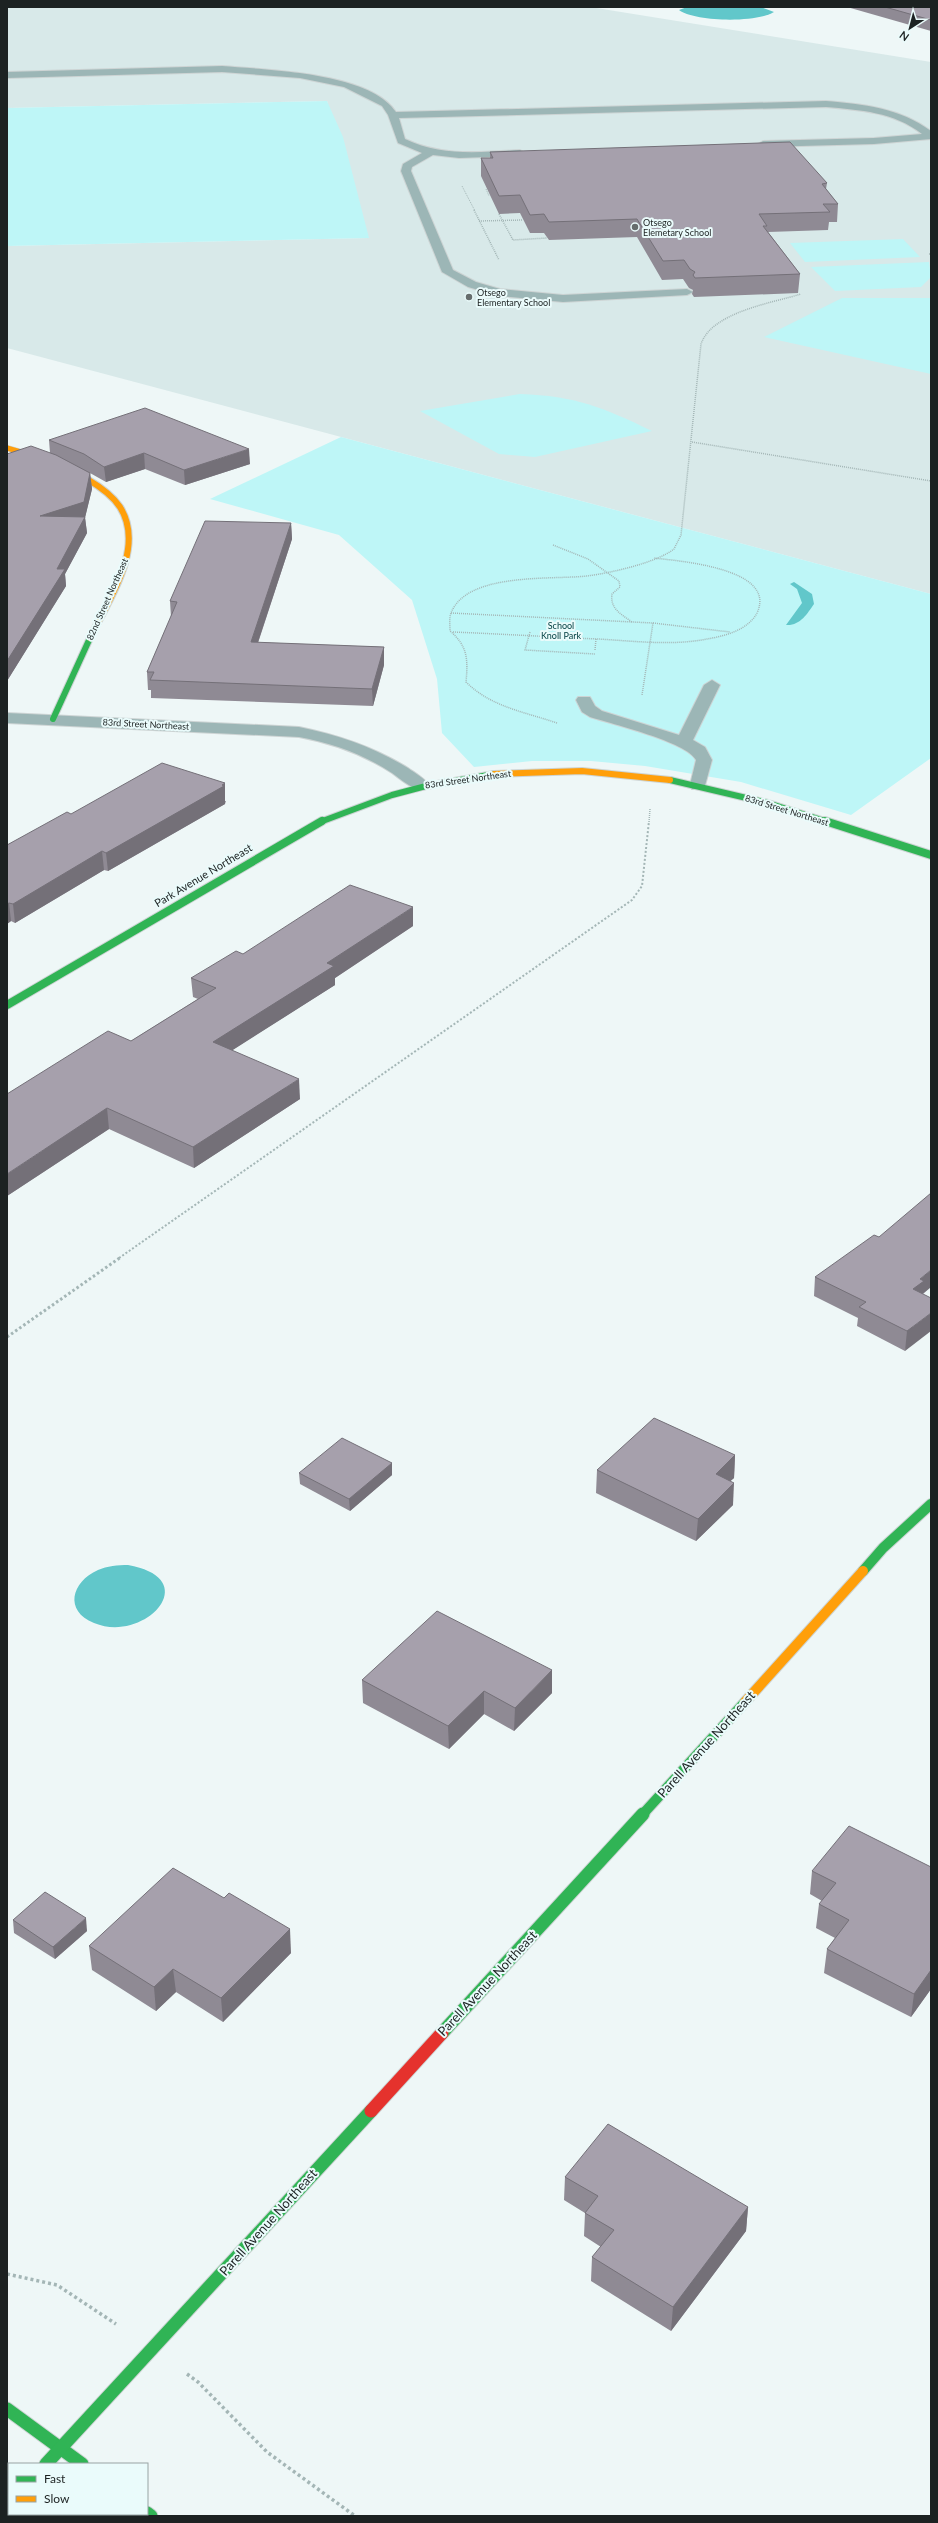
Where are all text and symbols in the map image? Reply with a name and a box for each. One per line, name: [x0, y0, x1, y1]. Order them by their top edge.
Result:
north arrow: [890, 8, 930, 48]
text: N: [897, 29, 911, 44]
place label: Otsego Elemetary School: [643, 217, 711, 238]
marker: Otsego Elemetary School: [630, 222, 640, 232]
place label: Otsego Elementary School: [477, 287, 550, 308]
marker: Otsego Elementary School: [464, 292, 474, 302]
street label: 82nd Street Northeast: [84, 556, 130, 642]
park label: School Knoll Park: [541, 620, 582, 641]
street label: 83rd Street Northeast: [102, 716, 190, 732]
street label: 83rd Street Northeast: [424, 767, 512, 790]
street label: 83rd Street Northeast: [744, 792, 831, 828]
street label: Park Avenue Northeast: [152, 841, 254, 909]
street label: Parell Avenue Northeast: [654, 1687, 758, 1801]
street label: Parell Avenue Northeast: [434, 1927, 540, 2039]
street label: Parell Avenue Northeast: [216, 2165, 320, 2279]
legend: [8, 2463, 148, 2515]
text: Fast: [44, 2471, 66, 2486]
text: Slow: [44, 2491, 70, 2506]

